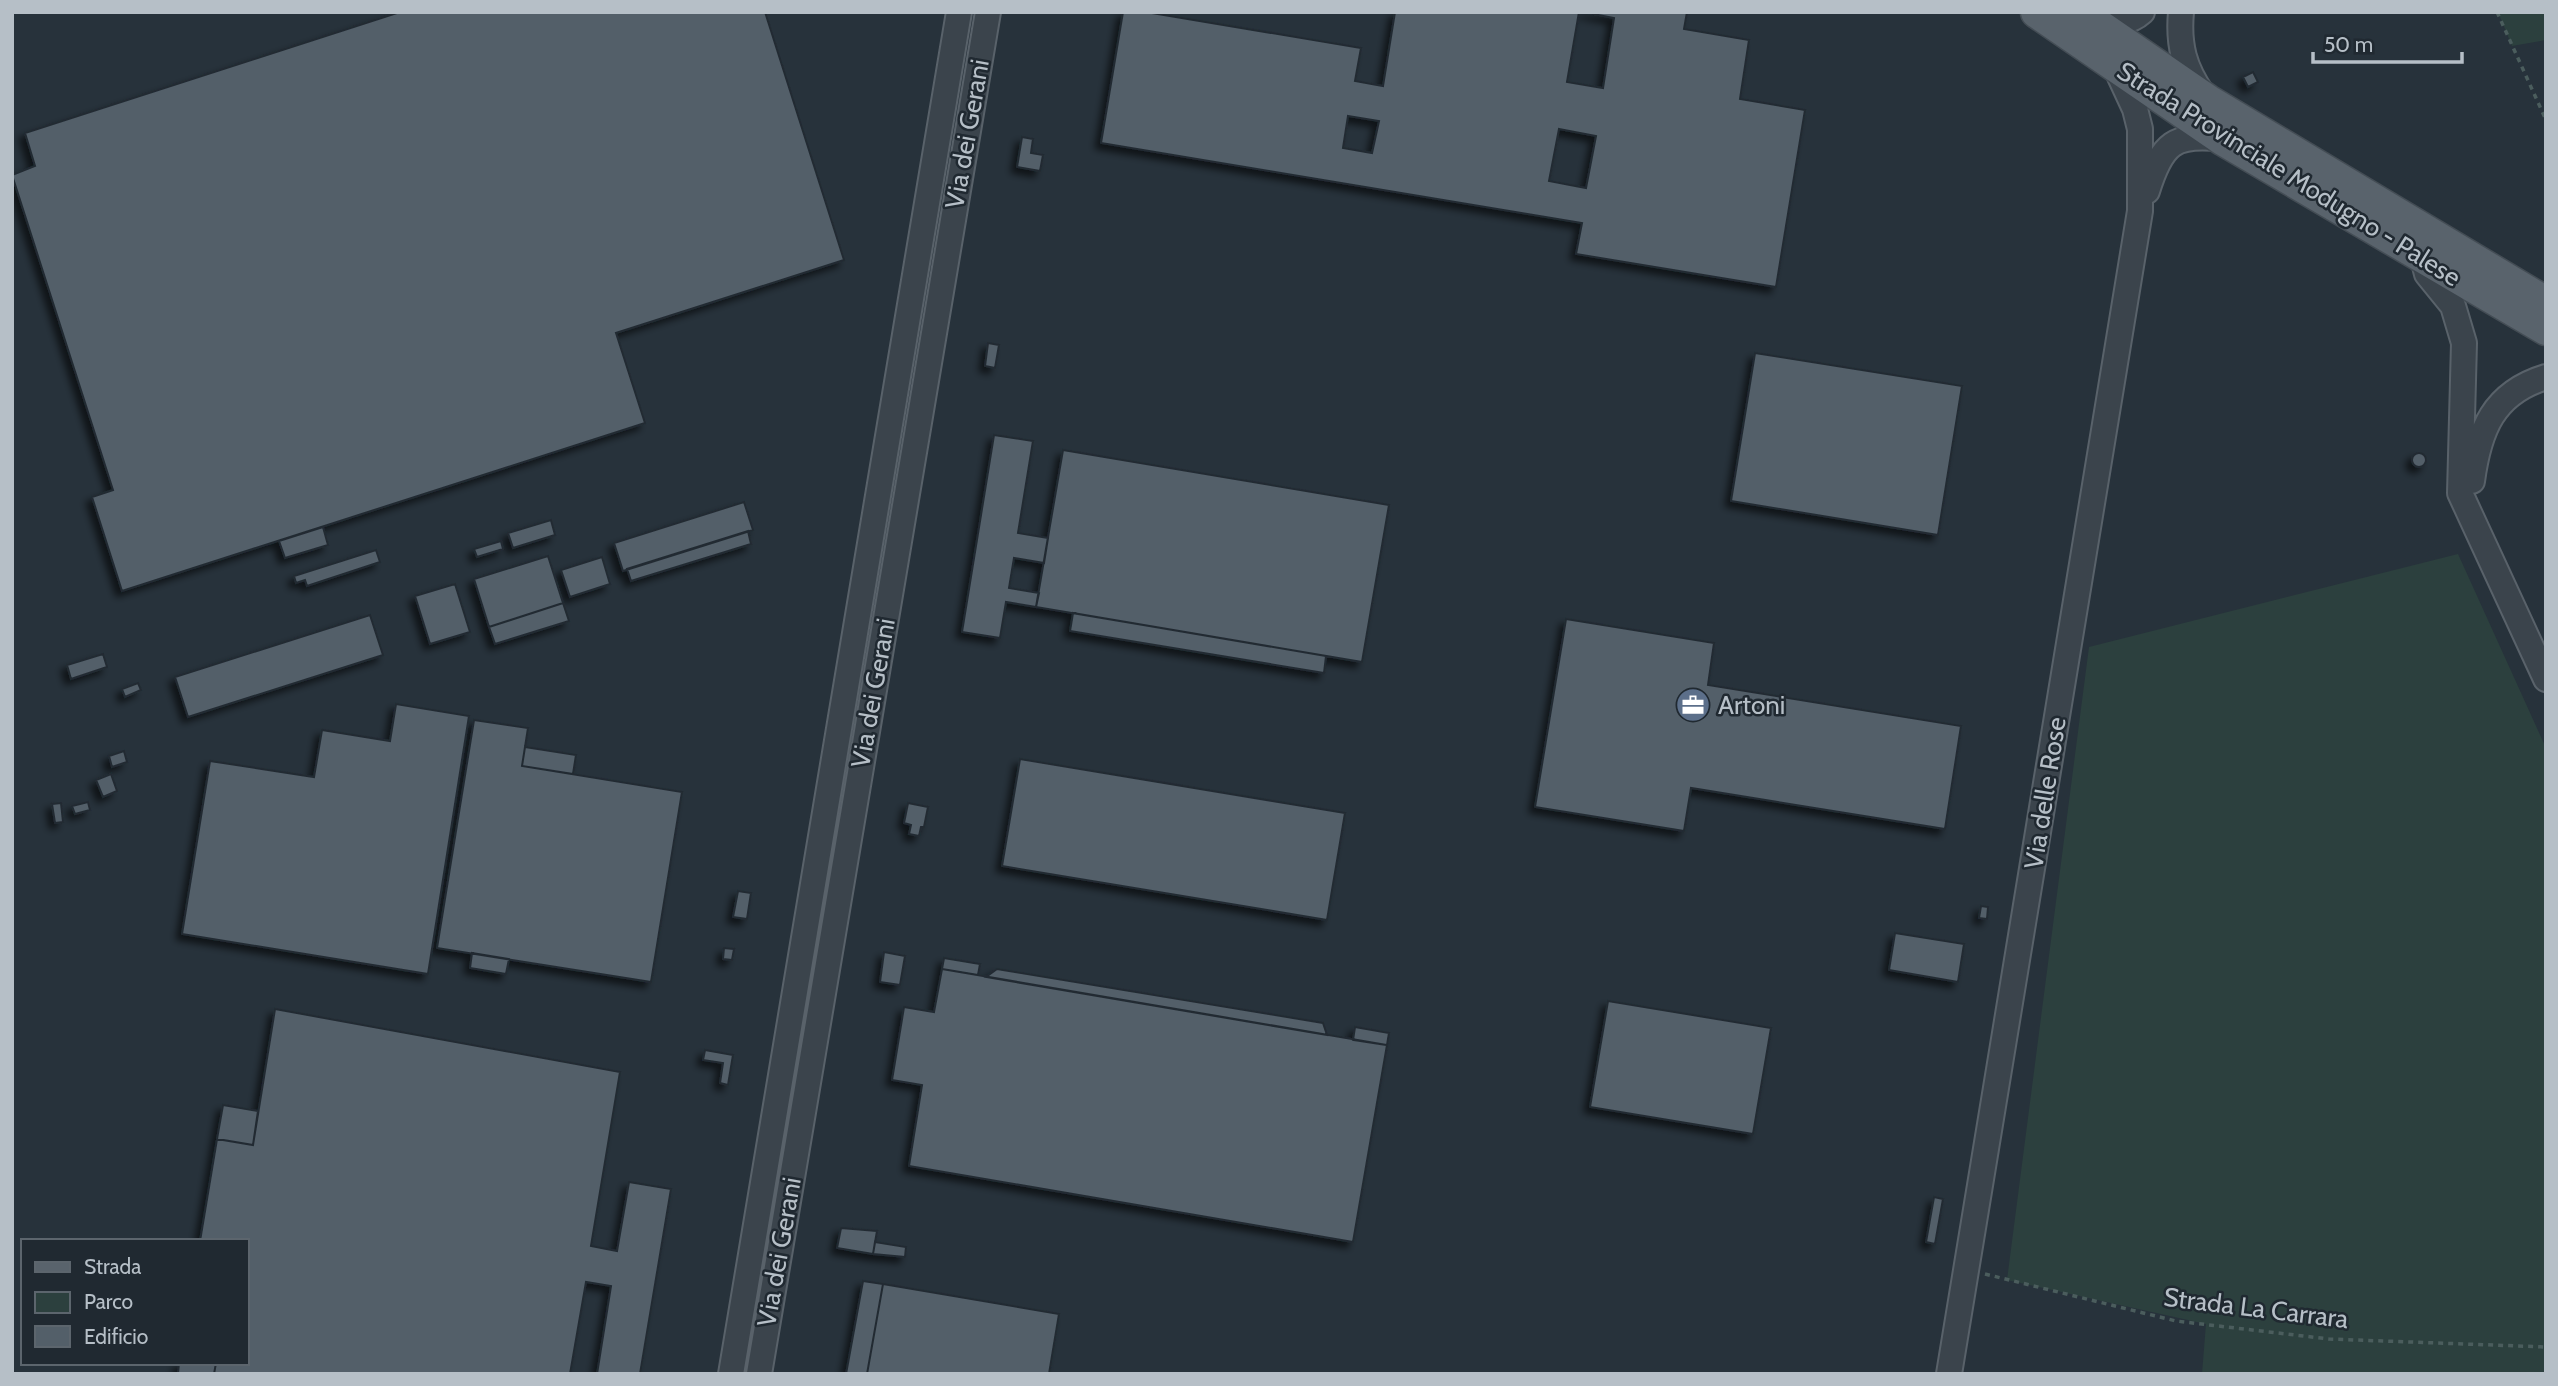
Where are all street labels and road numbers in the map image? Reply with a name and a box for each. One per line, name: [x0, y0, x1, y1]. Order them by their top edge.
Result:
street label: Strada Provinciale Modugno - Palese: [2111, 55, 2467, 293]
street label: Via dei Gerani: [938, 57, 996, 211]
street label: Via dei Gerani: [844, 616, 902, 770]
street label: Via delle Rose: [2017, 715, 2073, 871]
street label: Via dei Gerani: [750, 1175, 808, 1329]
street label: Strada La Carrara: [2162, 1281, 2351, 1335]

